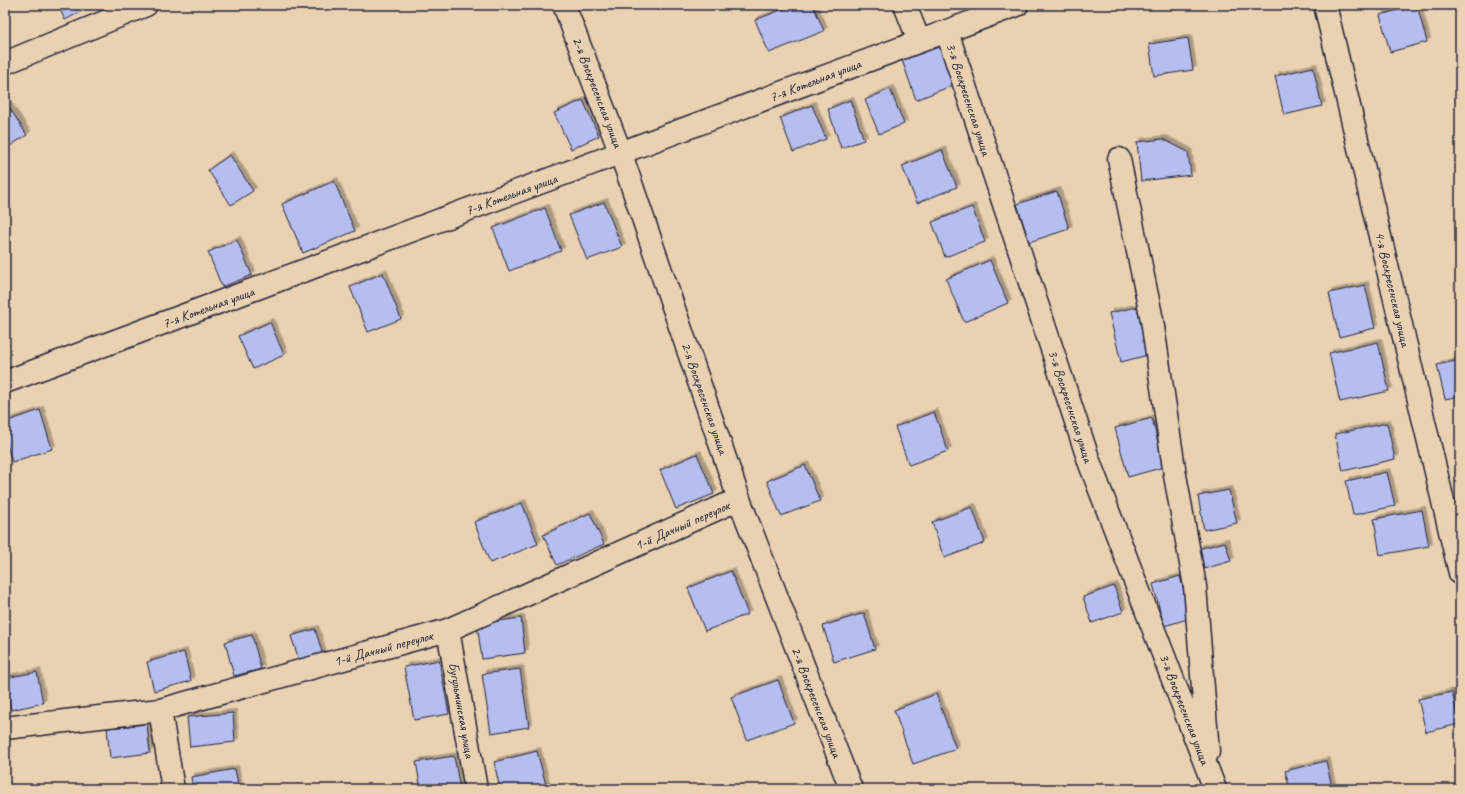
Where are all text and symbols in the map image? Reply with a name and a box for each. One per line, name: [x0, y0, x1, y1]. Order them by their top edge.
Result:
street label: 2-я Воскресенская улица: [569, 34, 627, 151]
street label: 3-я Воскресенская улица: [942, 41, 995, 159]
street label: 7-я Котельная улица: [767, 55, 864, 106]
street label: 7-я Котельная улица: [463, 170, 561, 219]
street label: 4-я Воскресенская улица: [1371, 230, 1414, 349]
street label: 7-я Котельная улица: [160, 283, 258, 332]
street label: 2-я Воскресенская улица: [677, 340, 732, 458]
street label: 3-я Воскресенская улица: [1044, 348, 1097, 466]
street label: 1-й Дачный переулок: [632, 496, 734, 554]
street label: 1-й Дачный переулок: [332, 627, 436, 670]
street label: 2-я Воскресенская улица: [788, 644, 846, 761]
street label: 3-я Воскресенская улица: [1156, 651, 1214, 768]
street label: Бугульминская улица: [445, 661, 479, 760]

